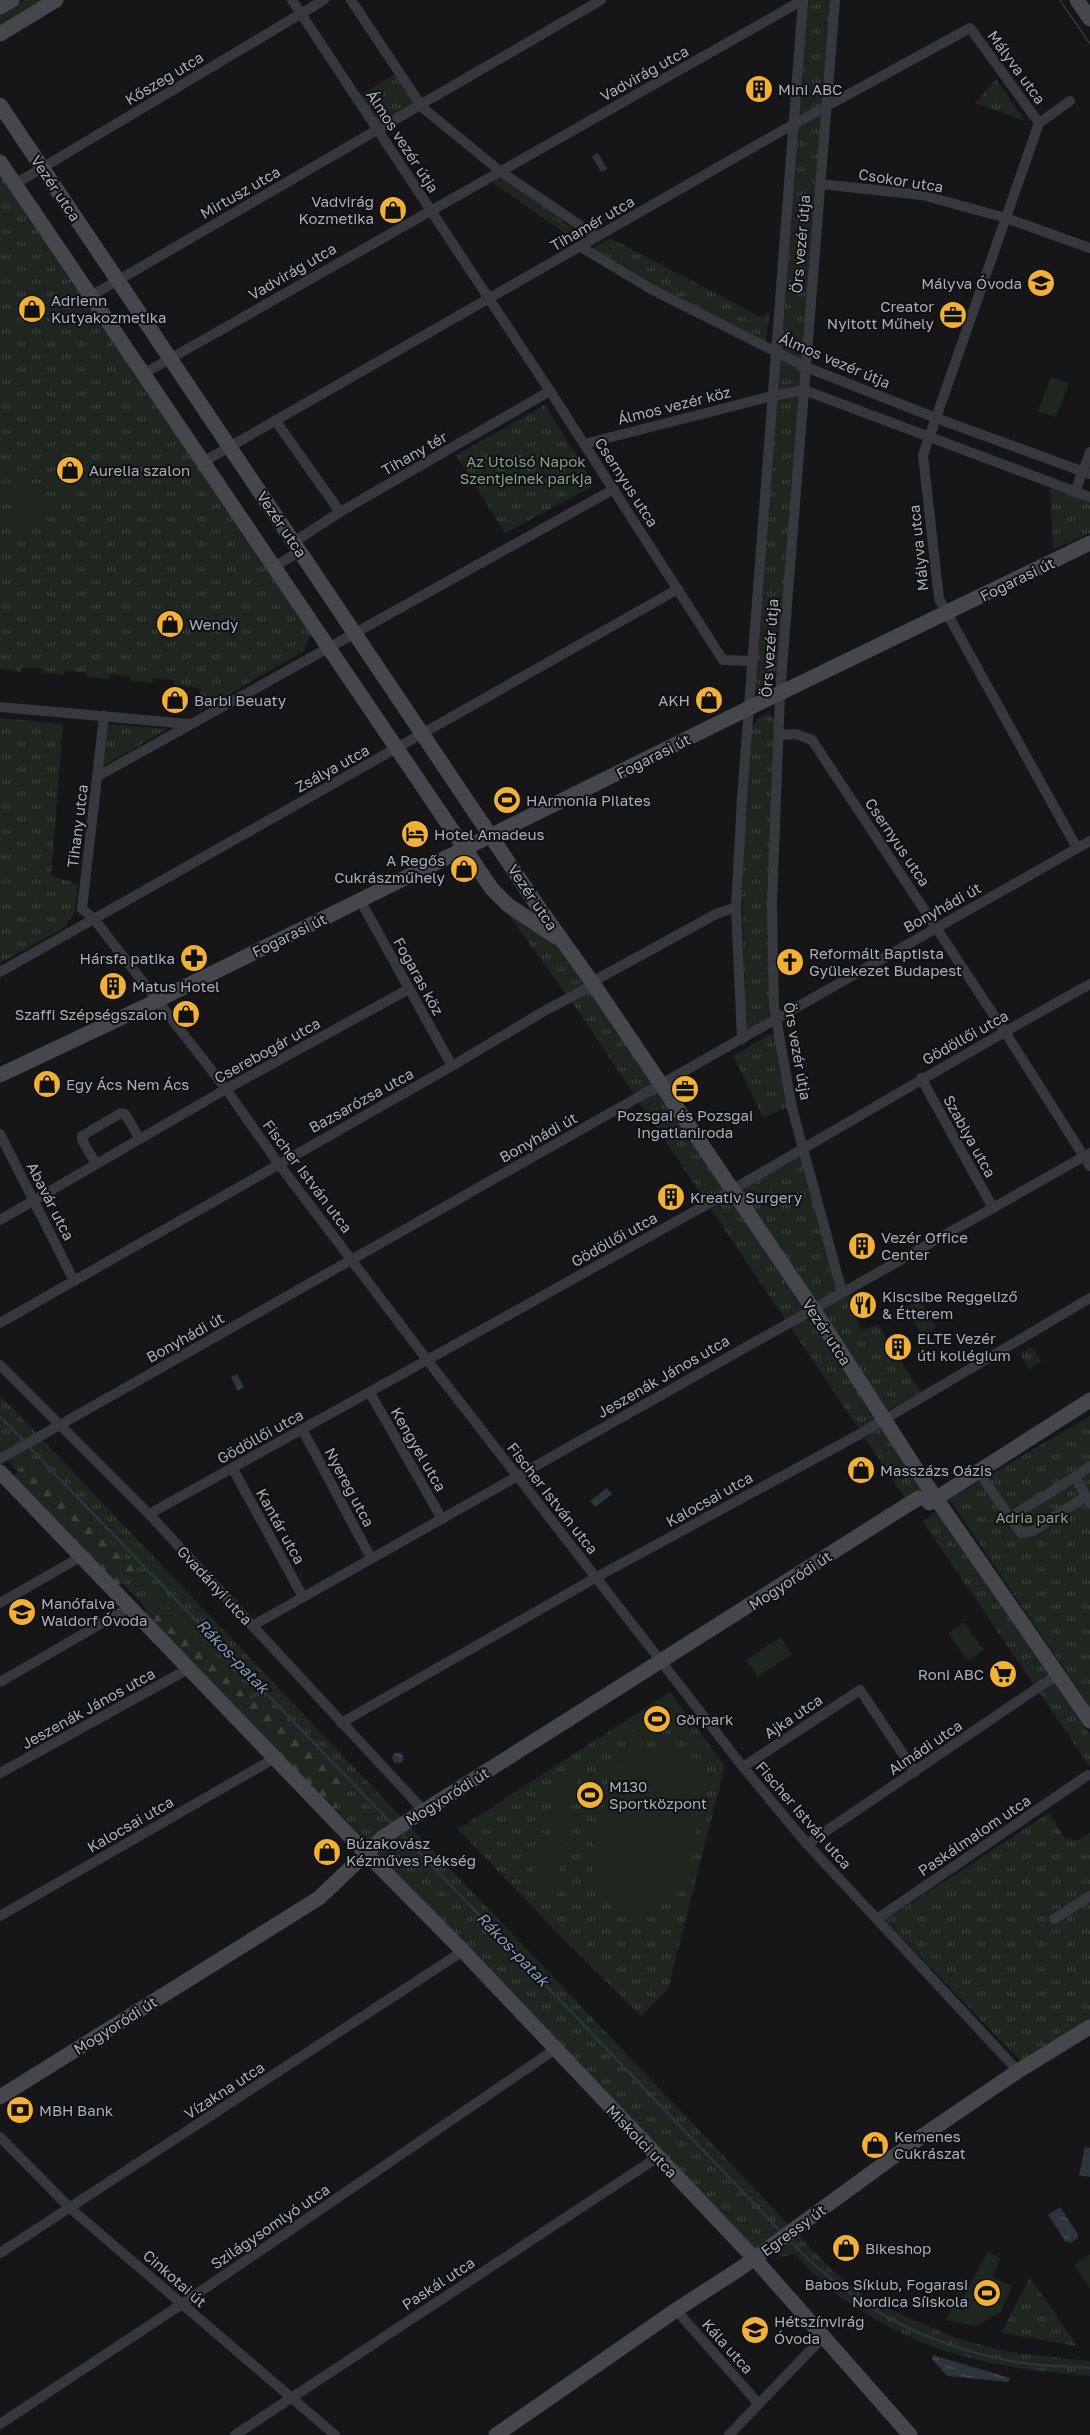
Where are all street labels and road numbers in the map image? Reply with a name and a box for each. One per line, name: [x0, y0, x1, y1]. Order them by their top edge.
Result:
street label: Mályva utca: [984, 27, 1050, 107]
street label: Vadvirág utca: [597, 41, 691, 105]
street label: Kőszeg utca: [122, 48, 206, 108]
street label: Álmos vezér útja: [363, 86, 443, 196]
street label: Vezér utca: [27, 152, 85, 224]
street label: Mirtusz utca: [197, 162, 283, 222]
street label: Csokor utca: [857, 164, 945, 196]
street label: Tihamér utca: [547, 192, 637, 254]
street label: Örs vezér útja: [787, 194, 813, 294]
street label: Vadvirág utca: [245, 239, 339, 303]
street label: Álmos vezér útja: [777, 328, 893, 392]
street label: Álmos vezér köz: [615, 382, 733, 428]
street label: Tihany tér: [378, 427, 450, 479]
street label: Csernyus utca: [592, 434, 662, 530]
street label: Vezér utca: [253, 488, 311, 560]
street label: Mályva utca: [905, 504, 931, 592]
street label: Fogarasi út: [977, 553, 1057, 605]
street label: Örs vezér útja: [757, 598, 781, 698]
street label: Fogarasi út: [613, 730, 693, 782]
street label: Zsálya utca: [292, 740, 372, 796]
street label: Tihany utca: [63, 783, 91, 869]
street label: Csernyus utca: [862, 794, 934, 890]
street label: Vezér utca: [504, 861, 562, 933]
street label: Bonyhádi út: [900, 878, 984, 936]
street label: Fogarasi út: [249, 909, 329, 961]
street label: Fogaras köz: [390, 934, 448, 1018]
street label: Örs vezér útja: [781, 1001, 815, 1101]
street label: Gödöllői utca: [919, 1006, 1011, 1068]
street label: Cserebogár utca: [211, 1013, 323, 1087]
street label: Bazsarózsa utca: [306, 1064, 416, 1136]
street label: Szablya utca: [940, 1092, 1000, 1180]
street label: Bonyhádi út: [496, 1108, 580, 1166]
street label: Fischer István utca: [260, 1116, 356, 1236]
street label: Abavár utca: [24, 1159, 78, 1243]
street label: Gödöllői utca: [568, 1208, 660, 1270]
street label: Vezér utca: [799, 1295, 855, 1369]
street label: Bonyhádi út: [143, 1308, 227, 1366]
street label: Jeszenák János utca: [594, 1331, 732, 1421]
street label: Kengyel utca: [388, 1404, 450, 1494]
street label: Gödöllői utca: [214, 1405, 306, 1467]
street label: Fischer István utca: [504, 1439, 602, 1557]
street label: Nyereg utca: [322, 1444, 378, 1530]
street label: Kalocsai utca: [662, 1468, 756, 1530]
street label: Kantár utca: [253, 1485, 309, 1567]
street label: Gvadányi utca: [174, 1542, 256, 1628]
street label: Mogyoródi út: [745, 1547, 835, 1613]
street label: Jeszenák János utca: [18, 1664, 158, 1752]
street label: Ajka utca: [760, 1690, 826, 1742]
street label: Almádi utca: [885, 1716, 965, 1778]
street label: Fischer István utca: [752, 1758, 856, 1872]
street label: Mogyoródi út: [402, 1763, 492, 1829]
street label: Paskálmalom utca: [914, 1791, 1034, 1879]
street label: Kalocsai utca: [84, 1792, 176, 1856]
street label: Mogyoródi út: [70, 1992, 160, 2058]
street label: Vízakna utca: [181, 2057, 267, 2123]
street label: Miskolci utca: [603, 2101, 681, 2181]
street label: Szilágysomlyó utca: [207, 2180, 333, 2272]
street label: Egressy út: [757, 2200, 829, 2260]
street label: Cinkotai út: [140, 2246, 210, 2310]
street label: Paskál utca: [398, 2253, 478, 2313]
street label: Kála utca: [699, 2315, 757, 2377]

